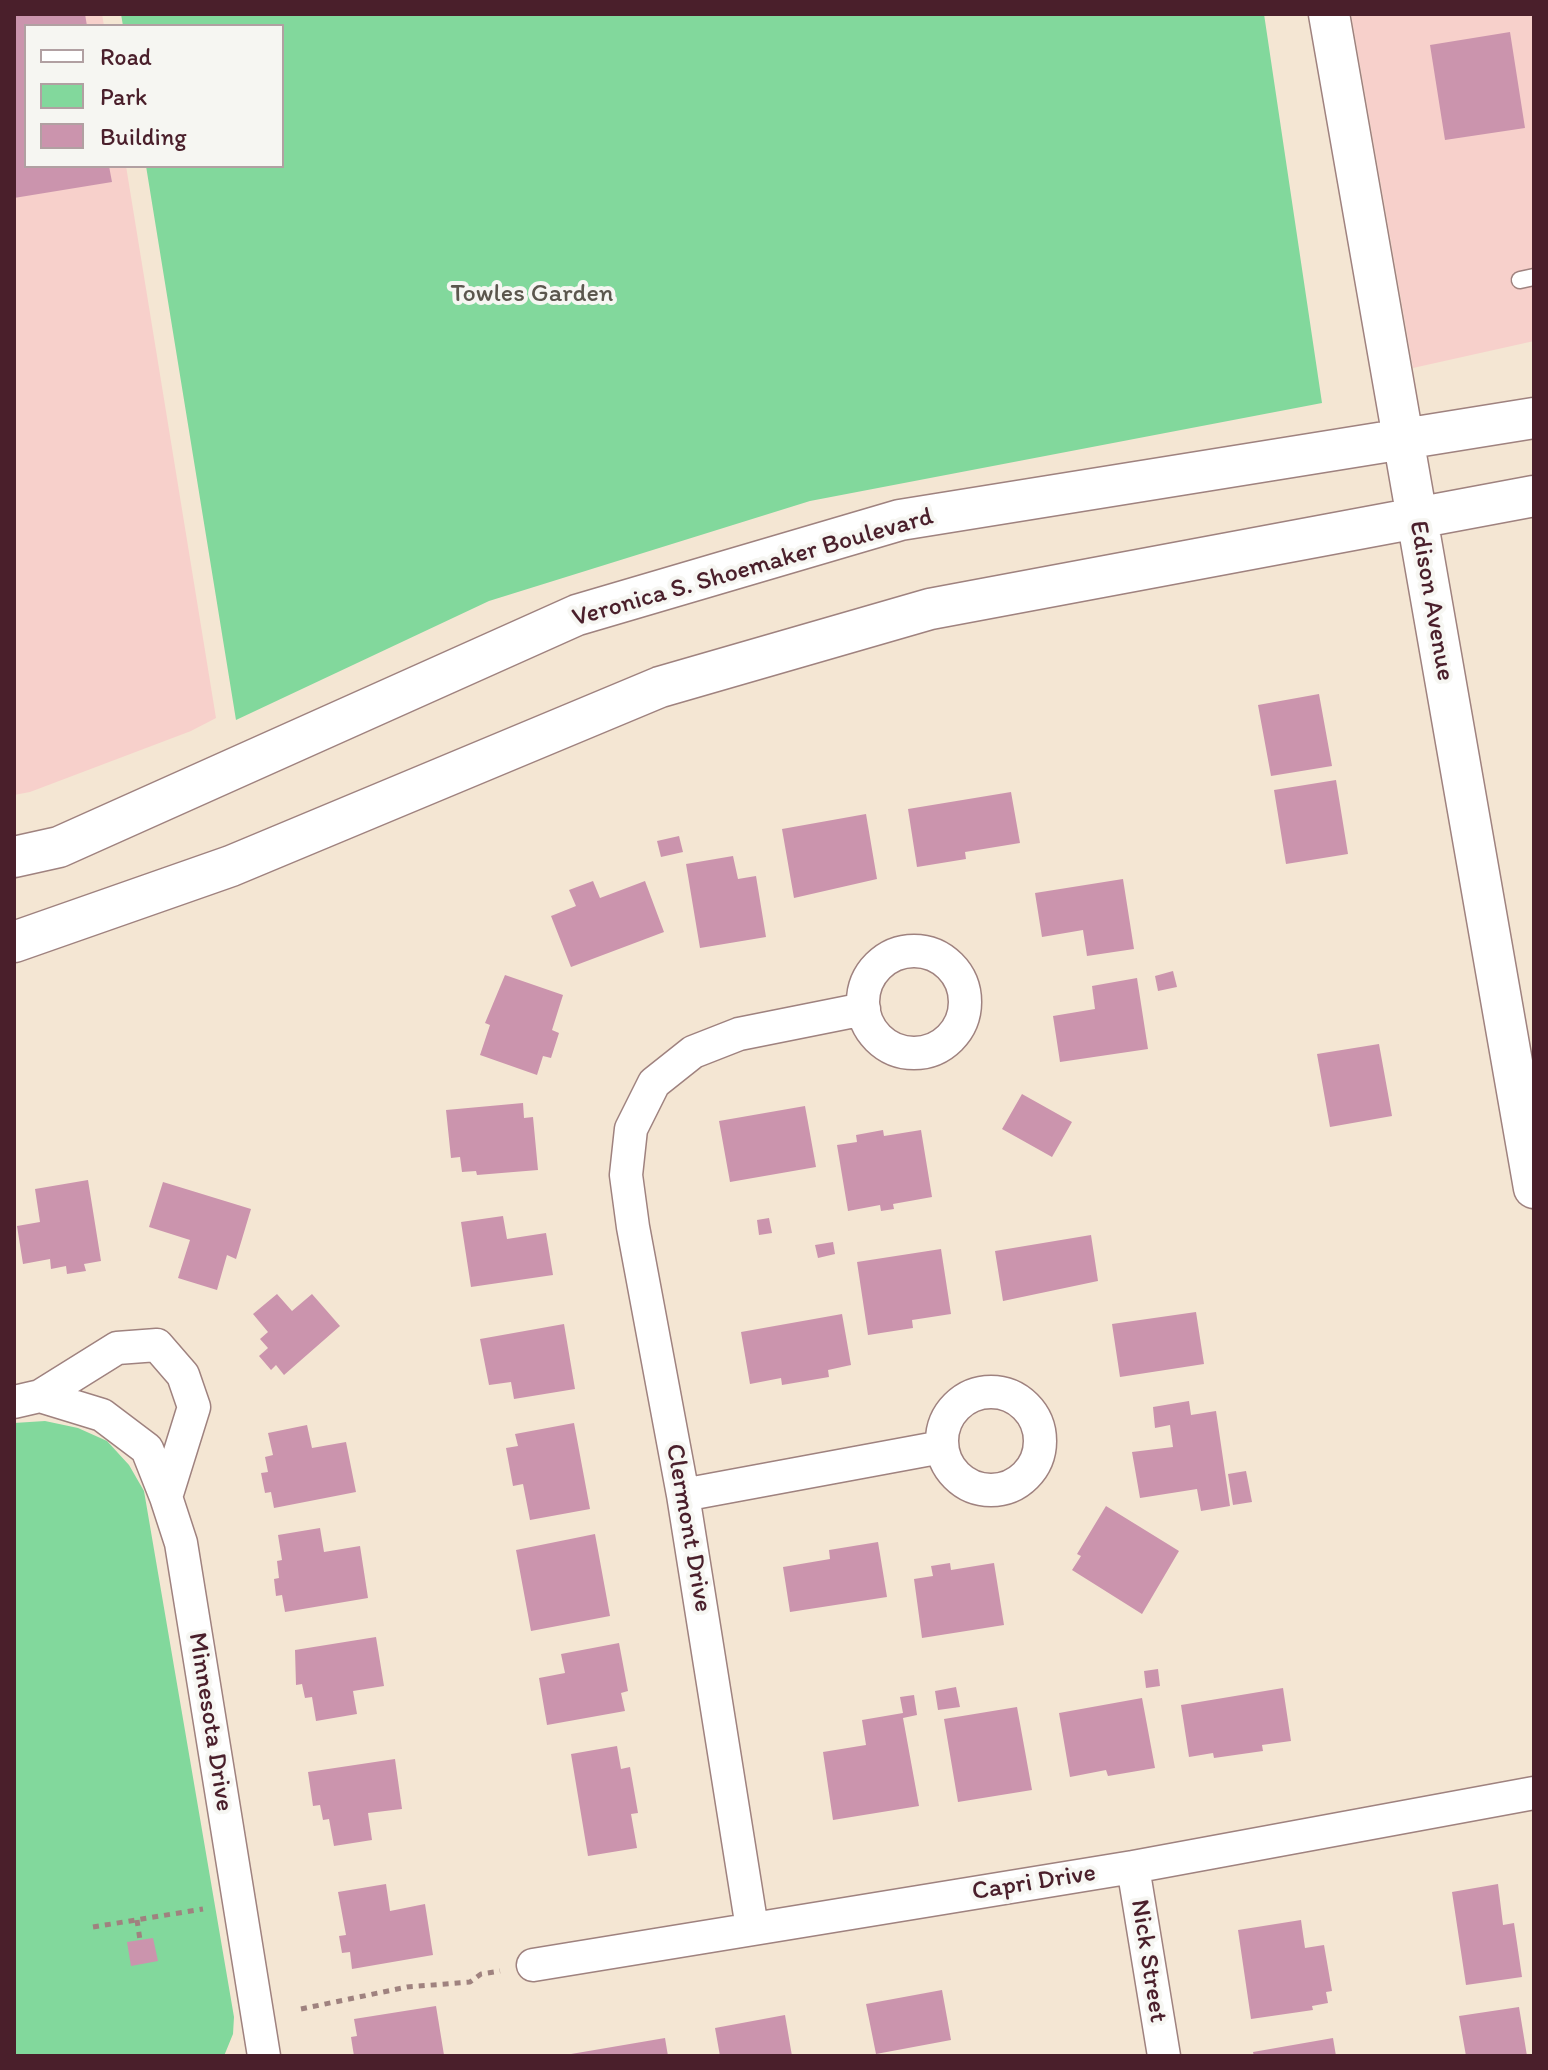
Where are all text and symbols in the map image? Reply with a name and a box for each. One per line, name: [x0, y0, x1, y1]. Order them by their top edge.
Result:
legend: [24, 24, 284, 168]
text: Road: [100, 42, 152, 71]
text: Park: [100, 82, 147, 111]
text: Building: [100, 122, 187, 151]
park label: Towles Garden: [450, 278, 614, 310]
street label: Veronica S. Shoemaker Boulevard: [569, 501, 937, 635]
street label: Edison Avenue: [1402, 519, 1460, 683]
street label: Clermont Drive: [658, 1441, 718, 1615]
street label: Minnesota Drive: [180, 1630, 240, 1814]
street label: Capri Drive: [970, 1858, 1098, 1908]
street label: Nick Street: [1123, 1897, 1173, 2025]

